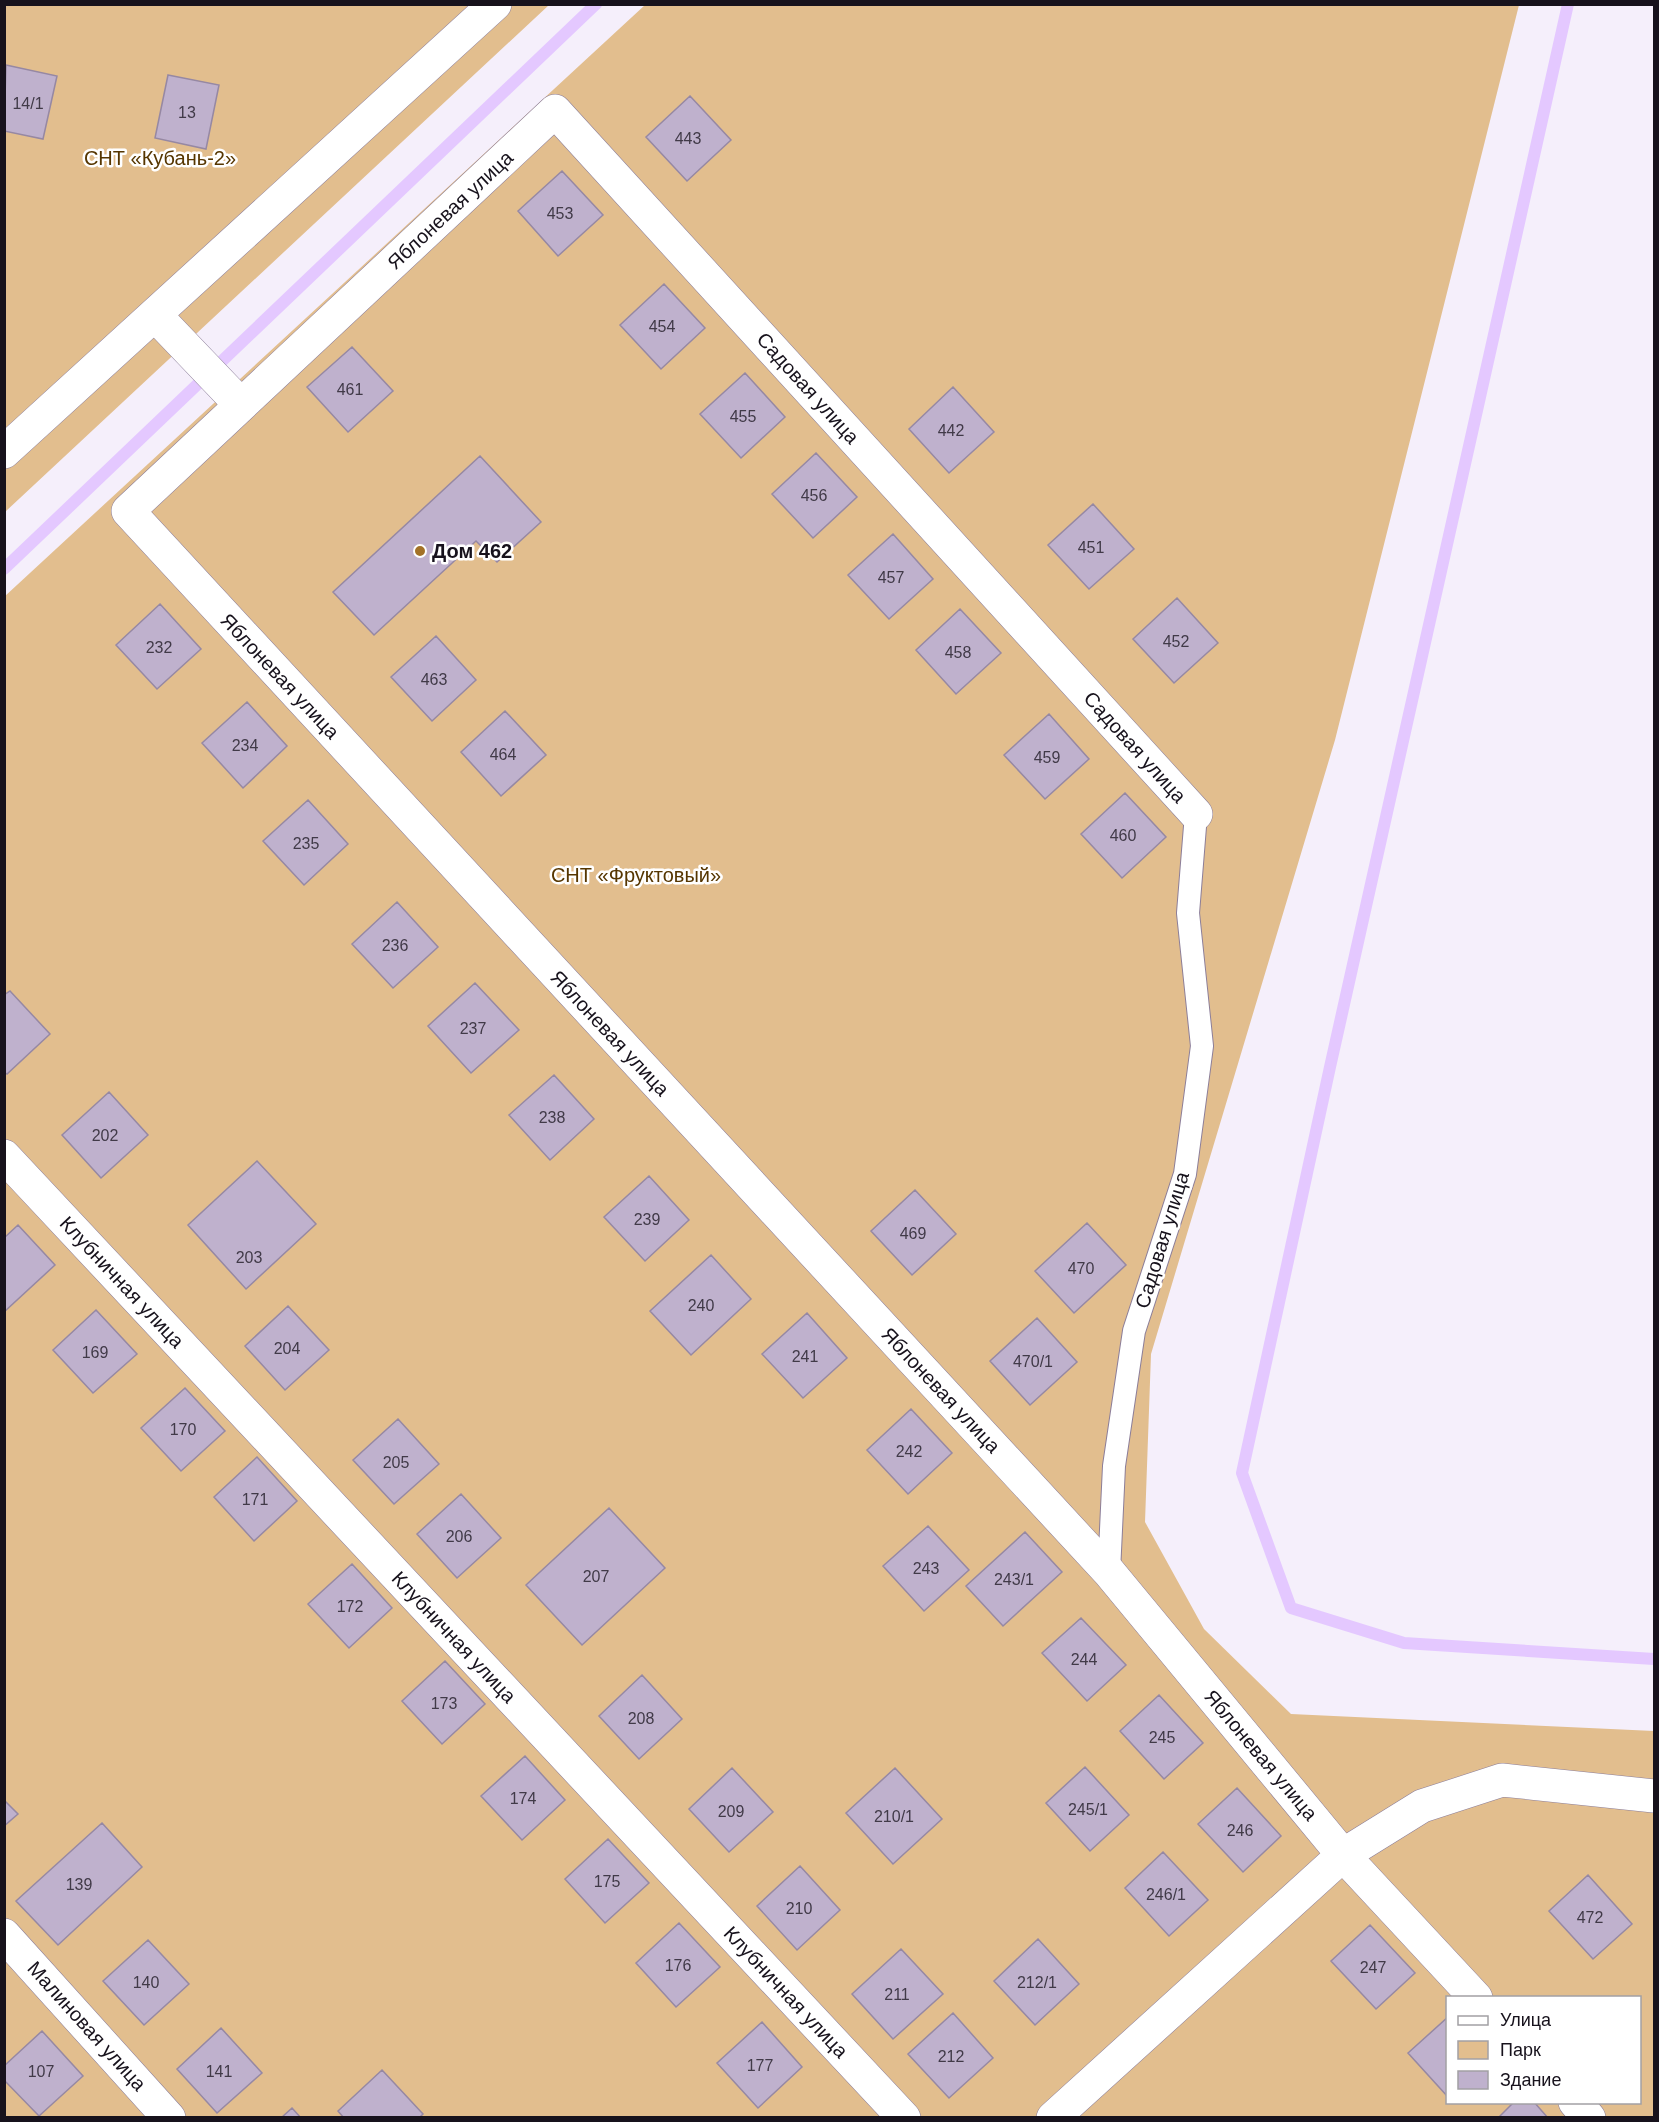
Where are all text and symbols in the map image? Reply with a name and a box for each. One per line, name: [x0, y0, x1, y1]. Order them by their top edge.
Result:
house number: 14/1: [12, 95, 44, 112]
house number: 13: [178, 104, 196, 121]
house number: 443: [675, 130, 701, 147]
street label: Яблоневая улица: [383, 146, 518, 274]
park label: СНТ «Кубань-2»: [84, 147, 236, 169]
house number: 453: [547, 205, 573, 222]
house number: 454: [649, 318, 675, 335]
street label: Садовая улица: [752, 328, 864, 449]
house number: 461: [337, 381, 363, 398]
house number: 455: [730, 408, 756, 425]
house number: 442: [938, 422, 964, 439]
house number: 456: [801, 487, 827, 504]
house number: 451: [1078, 539, 1104, 556]
place label: Дом 462: [432, 540, 512, 562]
marker: Дом 462: [413, 544, 427, 558]
house number: 457: [878, 569, 904, 586]
street label: Яблоневая улица: [216, 609, 344, 744]
house number: 452: [1163, 633, 1189, 650]
house number: 232: [146, 639, 172, 656]
house number: 458: [945, 644, 971, 661]
house number: 463: [421, 671, 447, 688]
street label: Садовая улица: [1079, 687, 1191, 808]
house number: 234: [232, 737, 258, 754]
house number: 464: [490, 746, 516, 763]
house number: 459: [1034, 749, 1060, 766]
house number: 460: [1110, 827, 1136, 844]
house number: 235: [293, 835, 319, 852]
park label: СНТ «Фруктовый»: [551, 864, 721, 886]
house number: 236: [382, 937, 408, 954]
street label: Яблоневая улица: [546, 966, 674, 1101]
house number: 237: [460, 1020, 486, 1037]
house number: 238: [539, 1109, 565, 1126]
house number: 202: [92, 1127, 118, 1144]
street label: Садовая улица: [1131, 1168, 1193, 1311]
house number: 239: [634, 1211, 660, 1228]
street label: Клубничная улица: [56, 1212, 189, 1353]
house number: 469: [900, 1225, 926, 1242]
house number: 203: [236, 1249, 262, 1266]
house number: 470: [1068, 1260, 1094, 1277]
house number: 240: [688, 1297, 714, 1314]
street label: Яблоневая улица: [877, 1323, 1005, 1458]
house number: 204: [274, 1340, 300, 1357]
house number: 169: [82, 1344, 108, 1361]
house number: 241: [792, 1348, 818, 1365]
house number: 470/1: [1013, 1353, 1053, 1370]
house number: 170: [170, 1421, 196, 1438]
house number: 242: [896, 1443, 922, 1460]
house number: 205: [383, 1454, 409, 1471]
house number: 171: [242, 1491, 268, 1508]
house number: 206: [446, 1528, 472, 1545]
house number: 243: [913, 1560, 939, 1577]
street label: Клубничная улица: [388, 1567, 521, 1708]
house number: 207: [583, 1568, 609, 1585]
house number: 243/1: [994, 1571, 1034, 1588]
house number: 172: [337, 1598, 363, 1615]
house number: 244: [1071, 1651, 1097, 1668]
street label: Яблоневая улица: [1200, 1685, 1322, 1825]
house number: 173: [431, 1695, 457, 1712]
house number: 208: [628, 1710, 654, 1727]
house number: 245: [1149, 1729, 1175, 1746]
house number: 174: [510, 1790, 536, 1807]
house number: 245/1: [1068, 1801, 1108, 1818]
house number: 209: [718, 1803, 744, 1820]
house number: 210/1: [874, 1808, 914, 1825]
house number: 246: [1227, 1822, 1253, 1839]
house number: 175: [594, 1873, 620, 1890]
house number: 139: [66, 1876, 92, 1893]
house number: 246/1: [1146, 1886, 1186, 1903]
house number: 210: [786, 1900, 812, 1917]
house number: 472: [1577, 1909, 1603, 1926]
street label: Клубничная улица: [720, 1922, 853, 2063]
street label: Малиновая улица: [23, 1957, 151, 2096]
house number: 176: [665, 1957, 691, 1974]
house number: 247: [1360, 1959, 1386, 1976]
house number: 140: [133, 1974, 159, 1991]
house number: 212/1: [1017, 1974, 1057, 1991]
house number: 211: [884, 1986, 910, 2003]
legend: [1446, 1996, 1641, 2104]
text: Улица: [1500, 2010, 1552, 2030]
text: Парк: [1500, 2040, 1541, 2060]
house number: 212: [938, 2048, 964, 2065]
house number: 177: [747, 2057, 773, 2074]
house number: 107: [28, 2063, 54, 2080]
house number: 141: [206, 2063, 232, 2080]
text: Здание: [1500, 2070, 1561, 2090]

